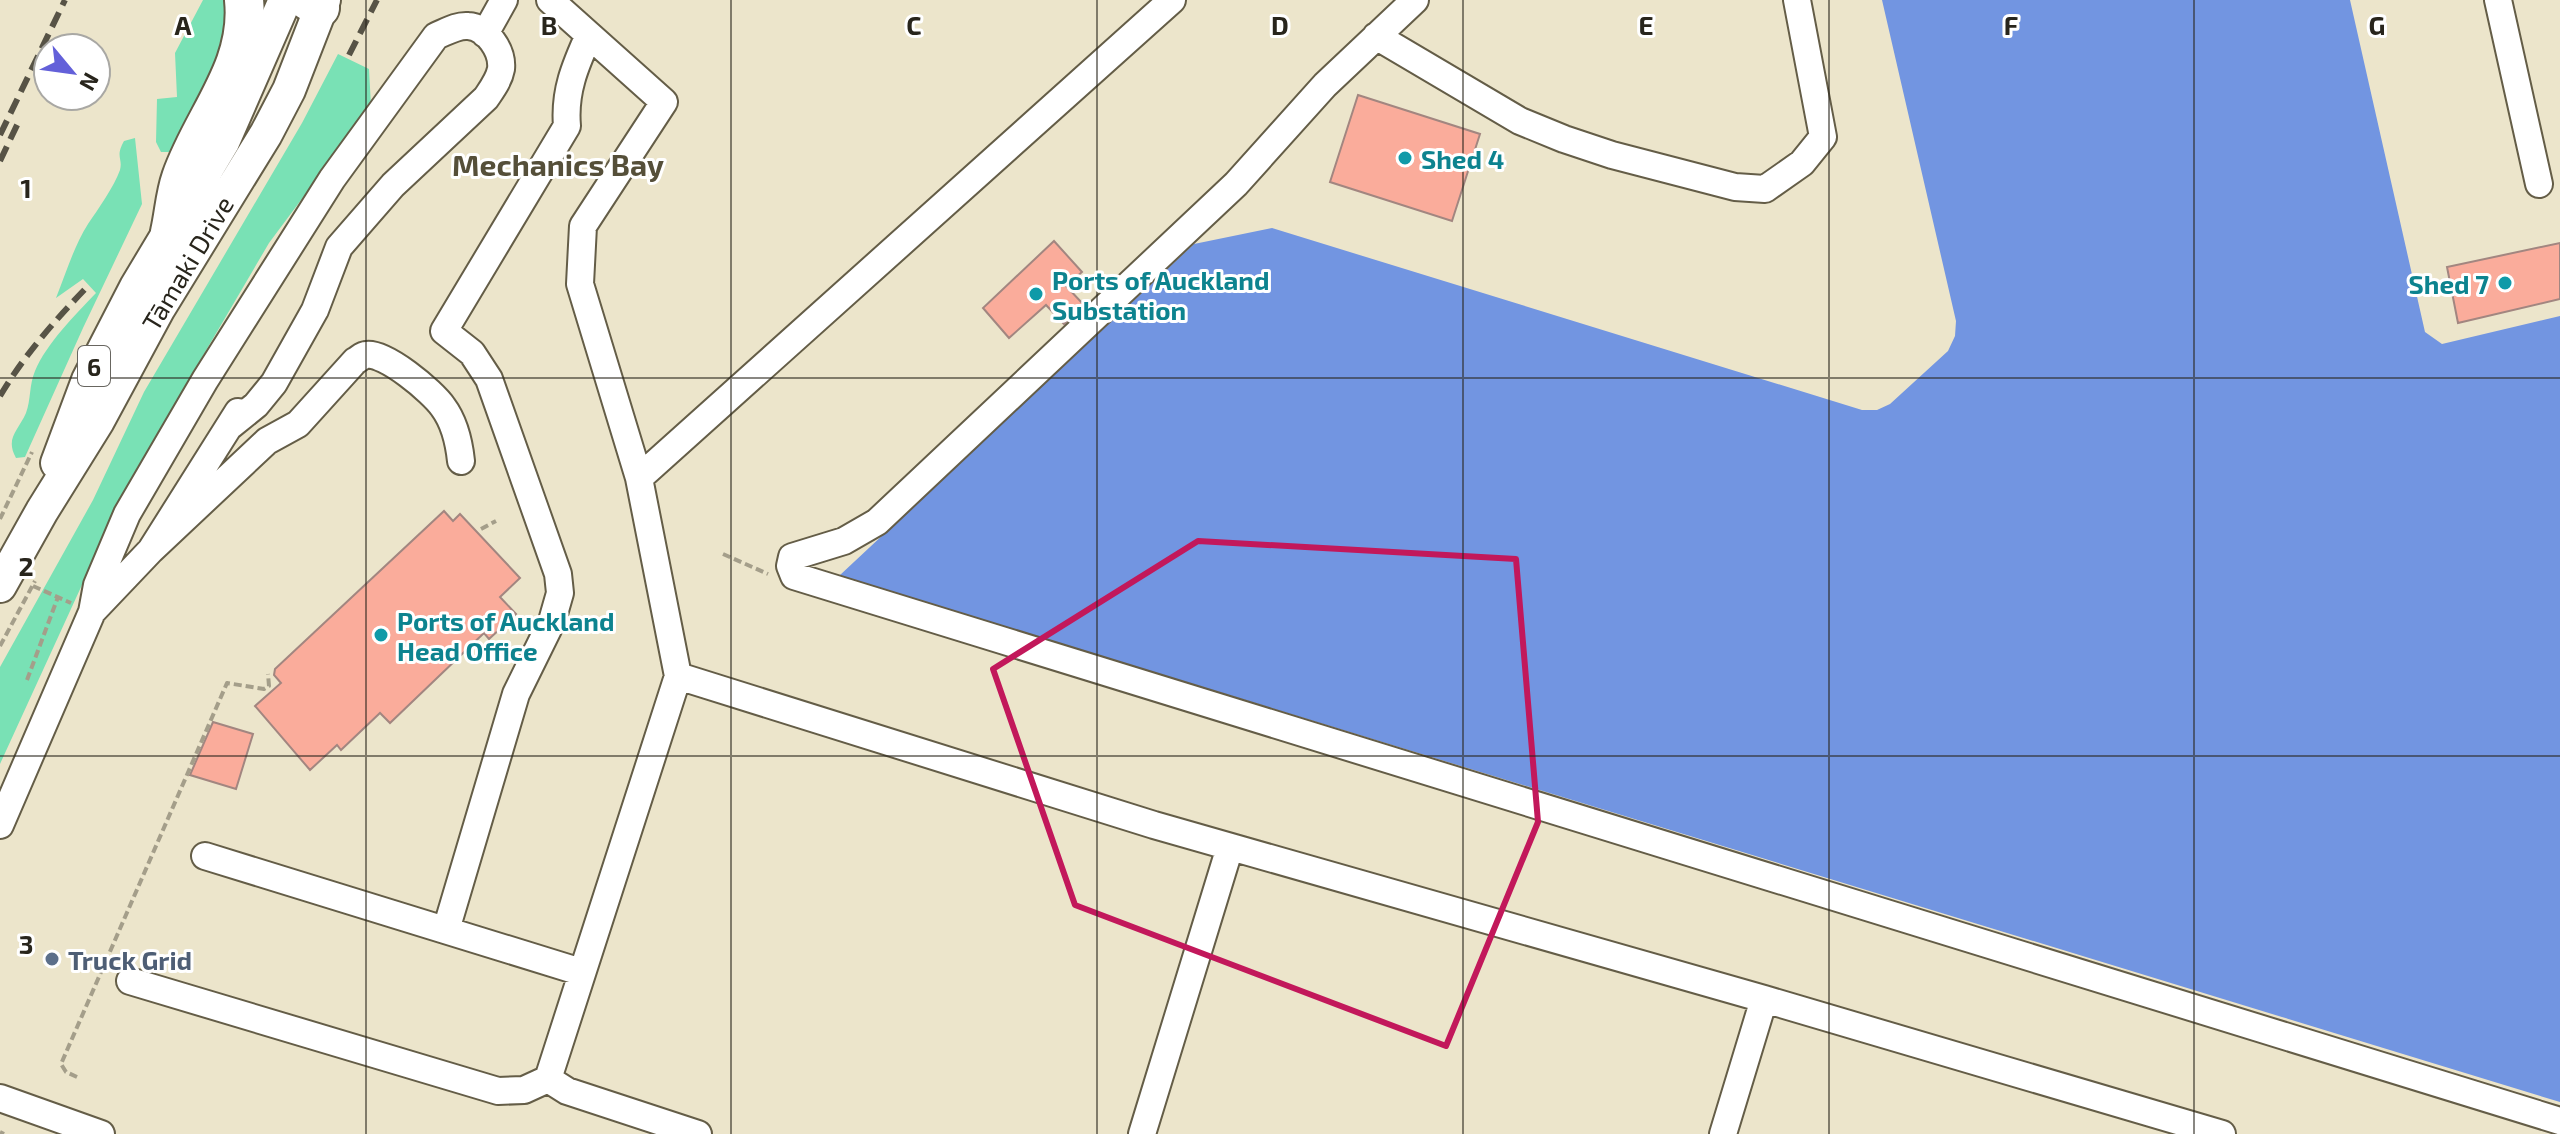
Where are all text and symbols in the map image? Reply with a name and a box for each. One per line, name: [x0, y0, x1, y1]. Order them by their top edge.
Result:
text: A: [175, 9, 192, 40]
text: B: [541, 9, 557, 40]
text: C: [906, 9, 922, 40]
text: D: [1271, 9, 1289, 40]
text: E: [1638, 9, 1654, 40]
text: F: [2004, 9, 2018, 40]
text: G: [2369, 9, 2385, 40]
north arrow: [32, 32, 112, 112]
text: N: [75, 69, 106, 95]
place label: Shed 4: [1421, 143, 1504, 174]
district label: Mechanics Bay: [452, 146, 664, 183]
marker: Shed 4: [1396, 149, 1414, 167]
text: 1: [20, 172, 32, 203]
street label: Tāmaki Drive: [135, 190, 239, 336]
place label: Ports of Auckland Substation: [1052, 264, 1269, 325]
place label: Shed 7: [2409, 268, 2489, 299]
marker: Shed 7: [2496, 274, 2514, 292]
marker: Ports of Auckland Substation: [1027, 285, 1045, 303]
road number: 6: [78, 346, 110, 386]
text: 2: [18, 550, 34, 581]
place label: Ports of Auckland Head Office: [397, 605, 614, 666]
marker: Ports of Auckland Head Office: [372, 626, 390, 644]
text: 3: [19, 928, 33, 959]
place label: Truck Grid: [68, 944, 192, 975]
marker: Truck Grid: [43, 950, 61, 968]

